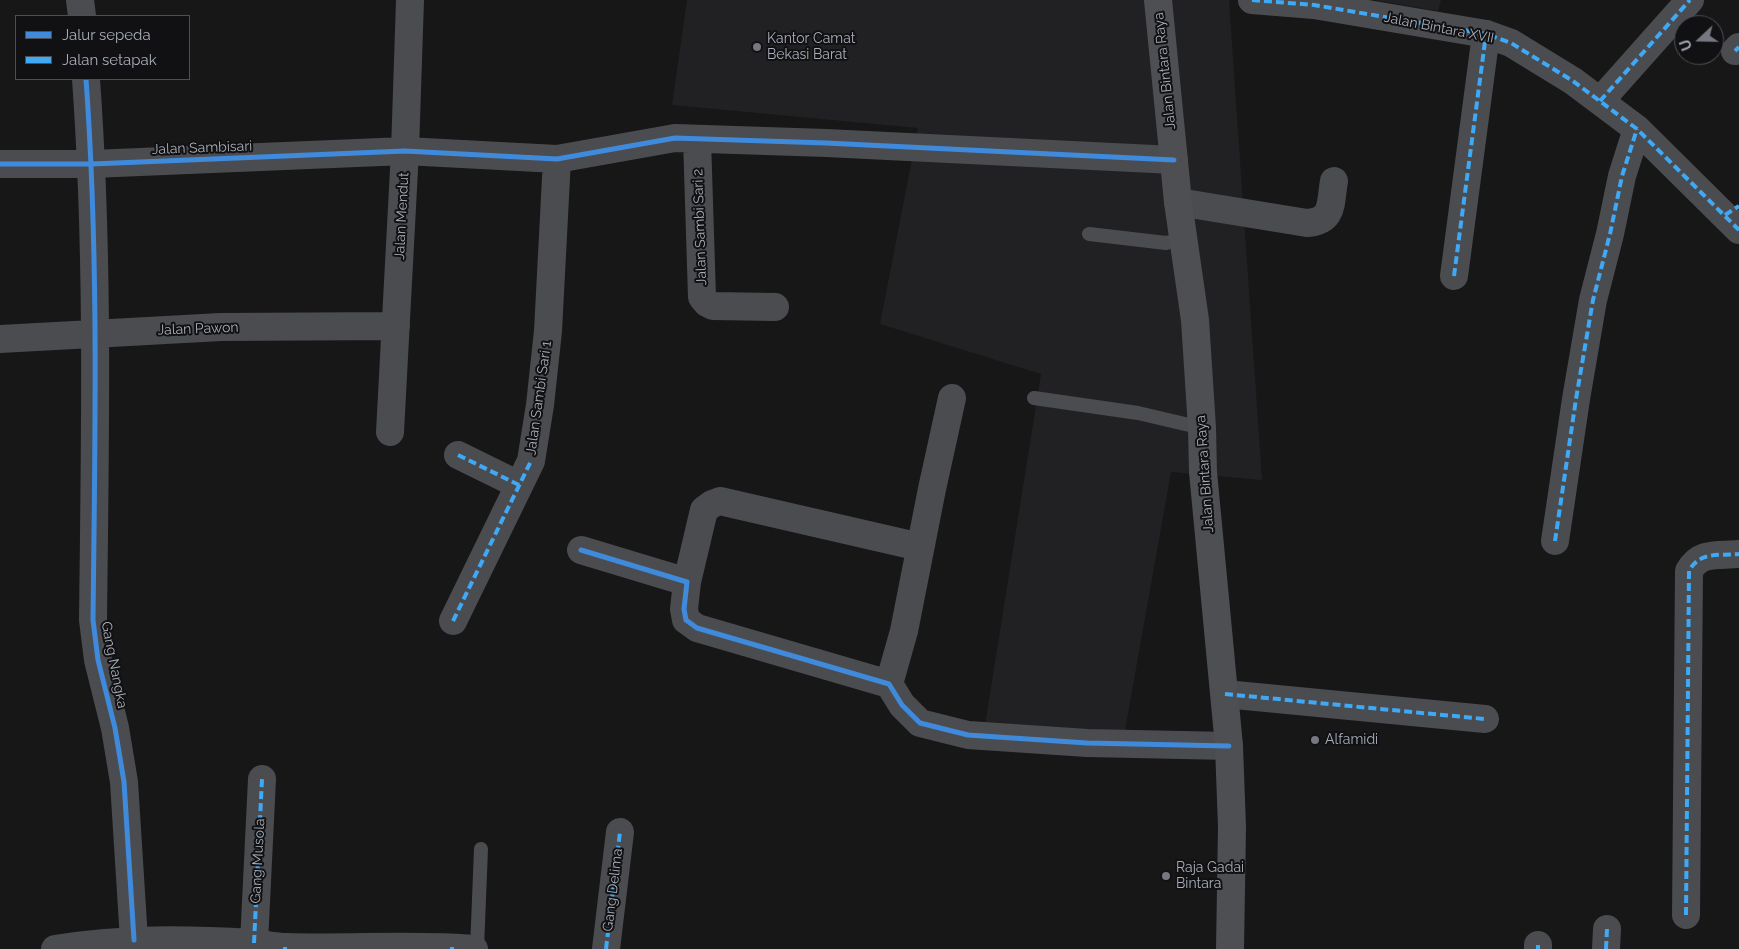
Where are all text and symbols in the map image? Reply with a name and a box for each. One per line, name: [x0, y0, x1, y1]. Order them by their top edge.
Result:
street label: Jalan Bintara XVII: [1383, 9, 1495, 47]
street label: Jalan Bintara Raya: [1150, 12, 1180, 130]
legend: [15, 15, 190, 80]
north arrow: [1674, 15, 1724, 65]
text: Jalur sepeda: [62, 26, 151, 44]
place label: Kantor Camat Bekasi Barat: [767, 31, 855, 64]
text: U: [1677, 37, 1695, 53]
marker: Kantor Camat Bekasi Barat: [751, 41, 763, 53]
text: Jalan setapak: [62, 51, 157, 69]
street label: Jalan Sambisari: [152, 138, 252, 158]
street label: Jalan Sambi Sari 2: [690, 168, 710, 286]
street label: Jalan Mendut: [391, 172, 413, 260]
street label: Jalan Pawon: [157, 319, 239, 339]
street label: Jalan Sambi Sari 1: [523, 340, 555, 456]
street label: Jalan Bintara Raya: [1193, 415, 1217, 533]
street label: Gang Nangka: [97, 620, 131, 710]
place label: Alfamidi: [1325, 732, 1378, 748]
marker: Alfamidi: [1309, 734, 1321, 746]
street label: Gang Musola: [247, 818, 269, 904]
street label: Gang Delima: [600, 847, 626, 933]
place label: Raja Gadai Bintara: [1176, 860, 1244, 892]
marker: Raja Gadai Bintara: [1160, 870, 1172, 882]

